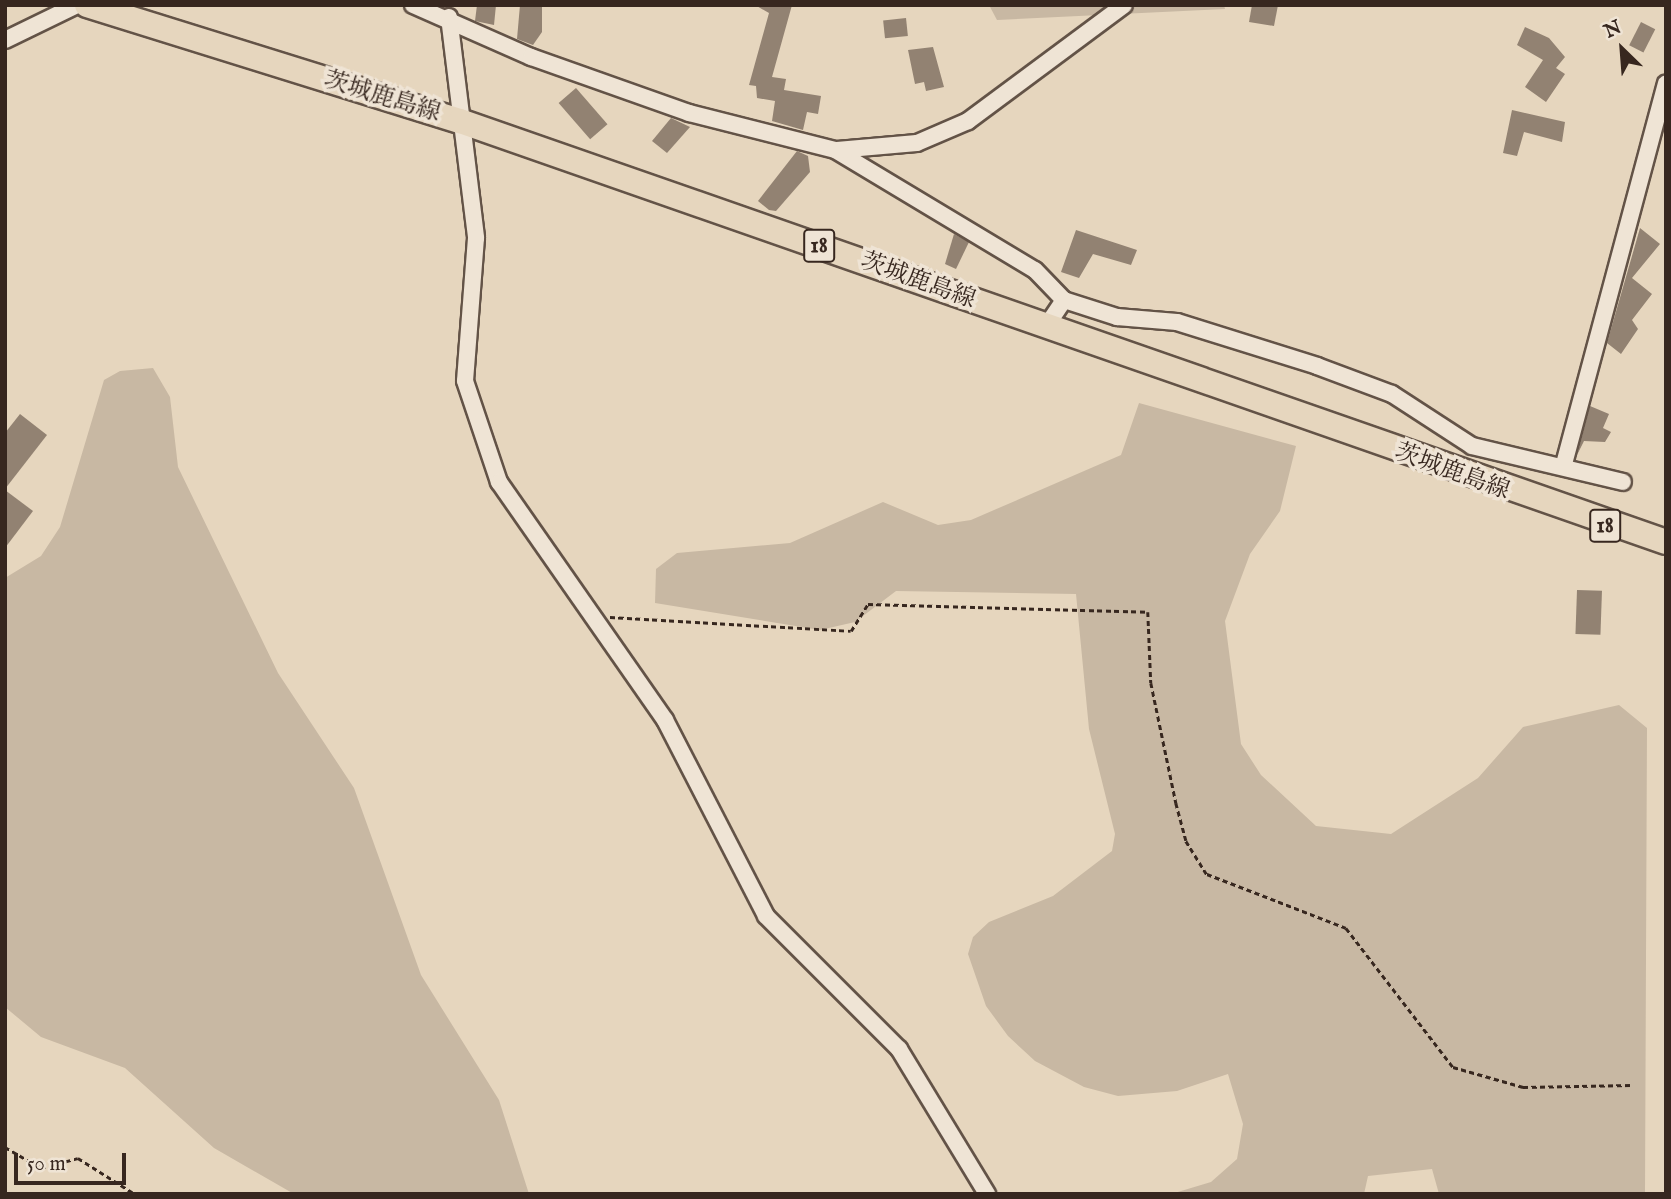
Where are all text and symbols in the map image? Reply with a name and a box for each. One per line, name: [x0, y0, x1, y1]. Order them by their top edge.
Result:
north arrow: [1587, 14, 1657, 84]
text: N: [1601, 16, 1626, 44]
street label: 茨城鹿島線: [320, 66, 444, 128]
road number: 18: [802, 227, 836, 266]
street label: 茨城鹿島線: [857, 247, 979, 315]
street label: 茨城鹿島線: [1391, 438, 1513, 506]
road number: 18: [1588, 506, 1622, 546]
scale bar: [18, 1140, 130, 1184]
text: 50 m: [27, 1151, 66, 1178]

